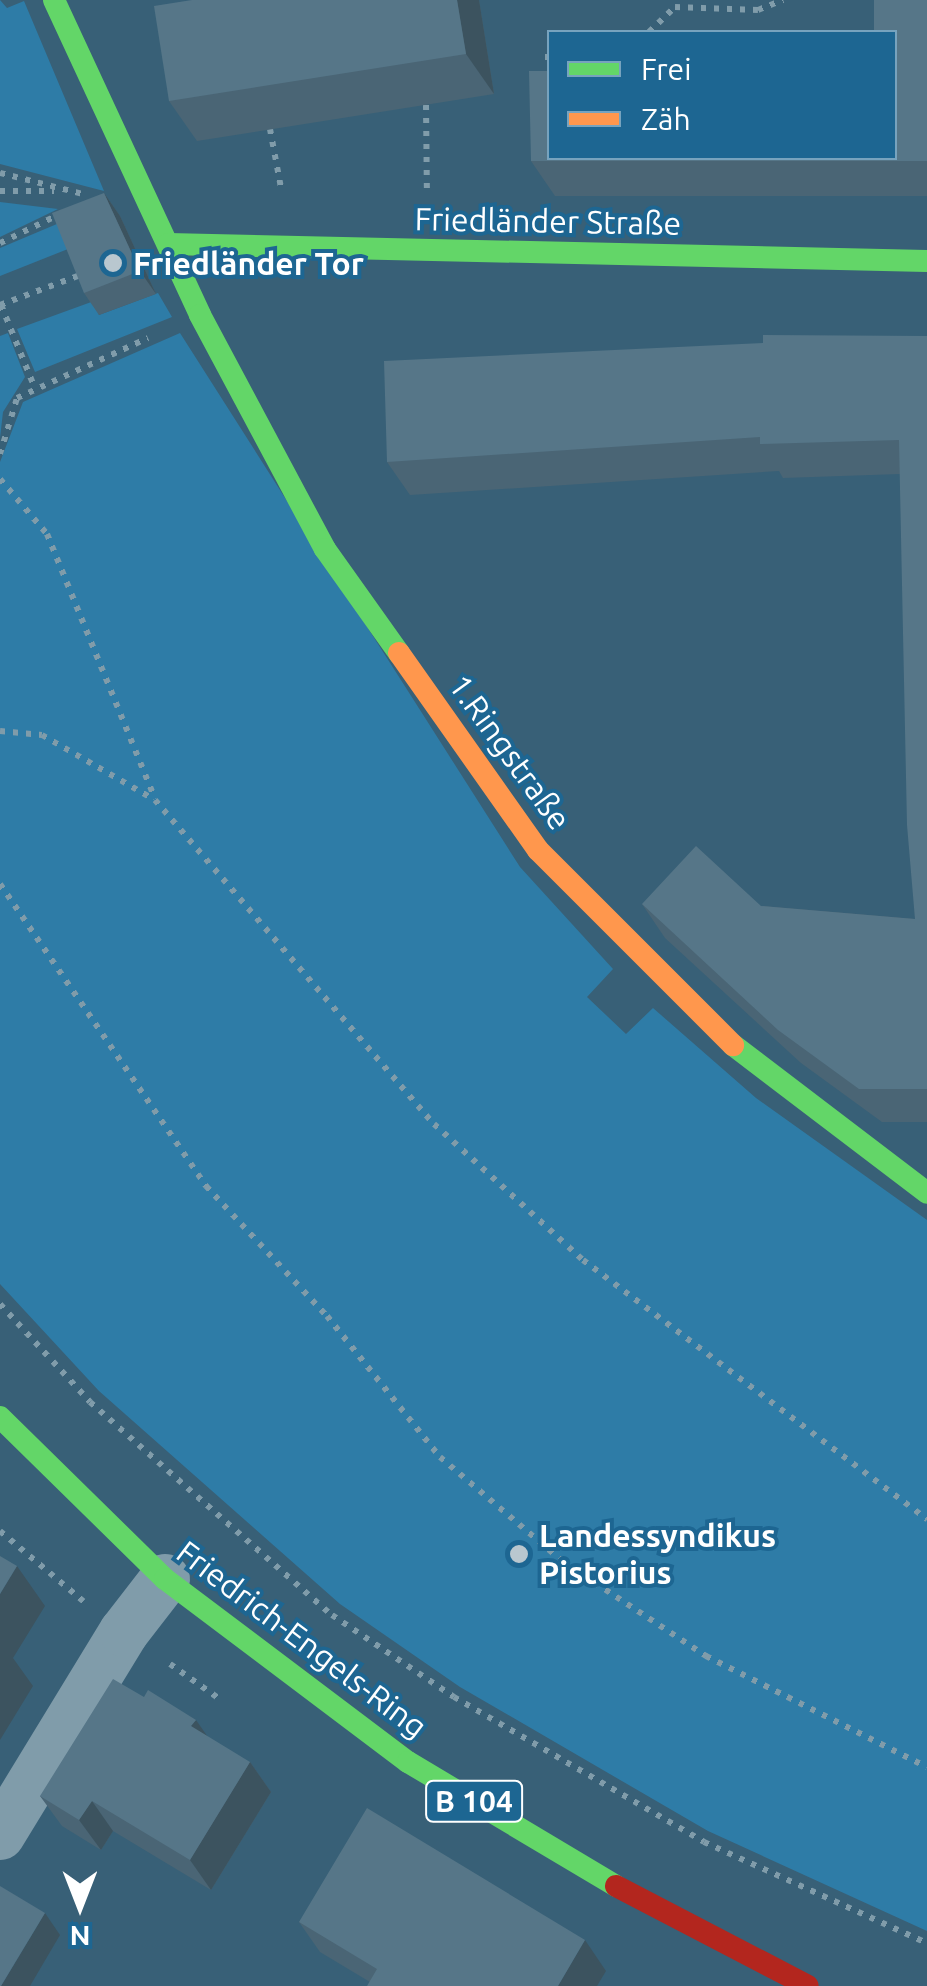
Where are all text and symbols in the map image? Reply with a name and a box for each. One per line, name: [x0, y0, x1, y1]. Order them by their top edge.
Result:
legend: [547, 30, 897, 160]
text: Frei: [641, 52, 691, 86]
text: Zäh: [641, 102, 691, 136]
street label: Friedländer Straße: [414, 199, 682, 243]
place label: Friedländer Tor: [133, 244, 364, 282]
marker: Friedländer Tor: [102, 252, 124, 274]
street label: 1.Ringstraße: [441, 667, 579, 837]
place label: Landessyndikus Pistorius: [539, 1517, 776, 1592]
street label: Friedrich-Engels-Ring: [169, 1532, 435, 1746]
marker: Landessyndikus Pistorius: [508, 1543, 530, 1565]
road number: B 104: [424, 1776, 524, 1826]
north arrow: [30, 1856, 130, 1956]
text: N: [70, 1921, 90, 1952]

